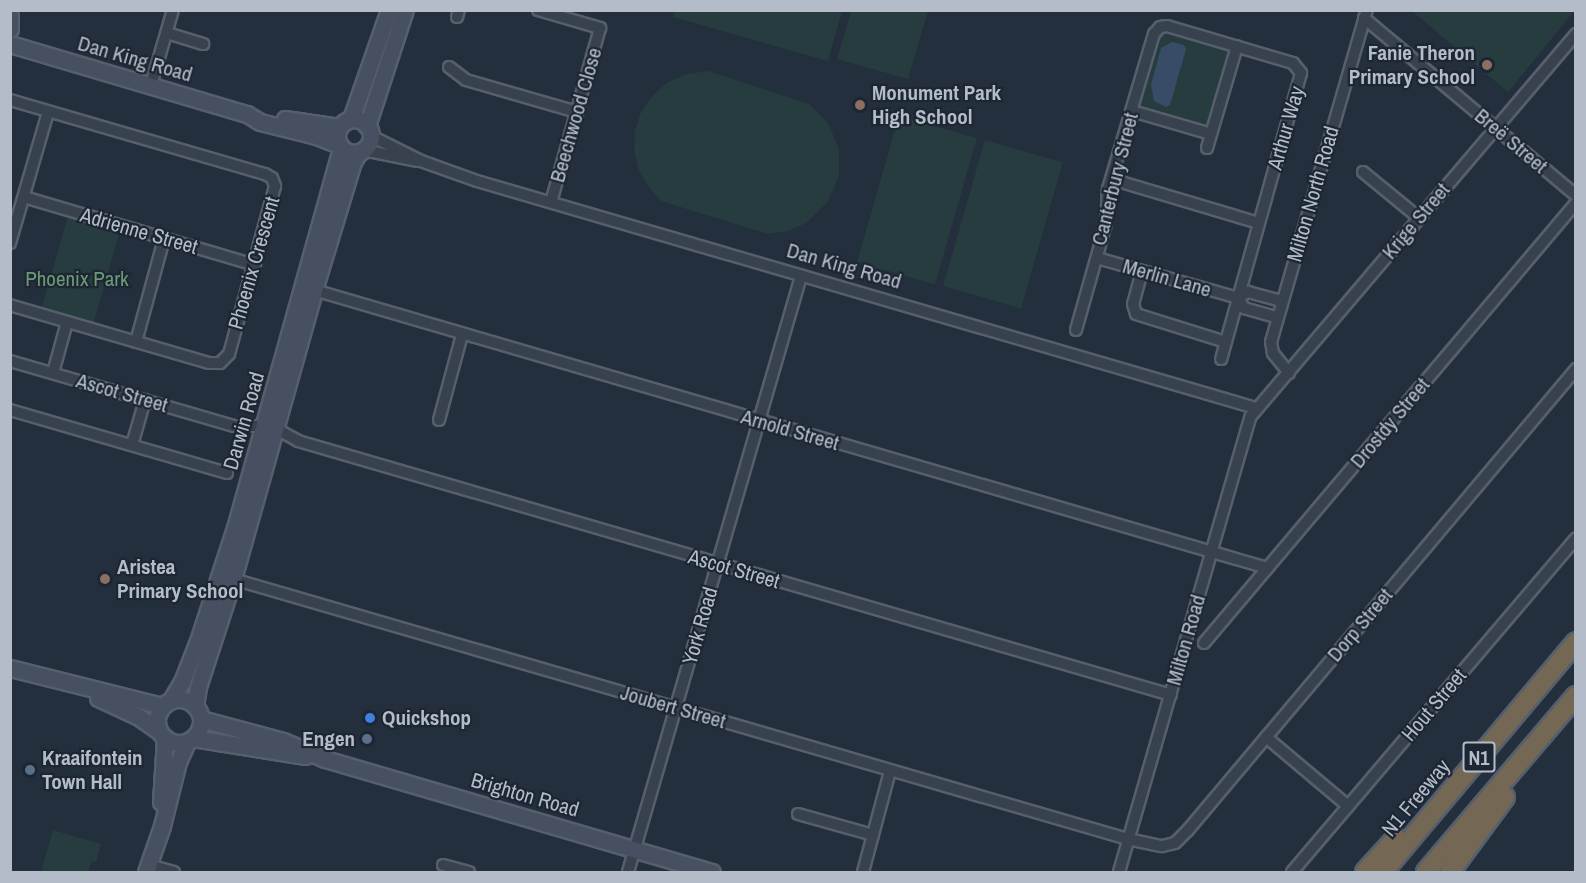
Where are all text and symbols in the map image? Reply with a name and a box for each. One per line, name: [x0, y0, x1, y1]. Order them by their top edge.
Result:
street label: Dan King Road: [75, 31, 195, 87]
place label: Fanie Theron Primary School: [1349, 40, 1475, 90]
street label: Beechwood Close: [545, 45, 607, 185]
marker: Fanie Theron Primary School: [1480, 58, 1494, 72]
place label: Monument Park High School: [872, 80, 1001, 130]
street label: Arthur Way: [1262, 83, 1310, 173]
marker: Monument Park High School: [853, 98, 867, 112]
street label: Breë Street: [1470, 103, 1552, 179]
street label: Canterbury Street: [1086, 110, 1144, 248]
street label: Milton North Road: [1282, 123, 1344, 265]
street label: Krige Street: [1377, 178, 1455, 264]
street label: Phoenix Crescent: [223, 194, 285, 332]
street label: Adrienne Street: [78, 202, 200, 260]
street label: Dan King Road: [784, 238, 904, 294]
street label: Merlin Lane: [1120, 253, 1214, 303]
park label: Phoenix Park: [25, 266, 129, 292]
street label: Ascot Street: [73, 368, 171, 418]
street label: Darwin Road: [218, 369, 270, 473]
street label: Drostdy Street: [1345, 373, 1435, 473]
street label: Arnold Street: [738, 404, 842, 456]
street label: Ascot Street: [685, 544, 783, 594]
place label: Aristea Primary School: [117, 554, 243, 604]
marker: Aristea Primary School: [98, 572, 112, 586]
street label: Dorp Street: [1322, 583, 1398, 667]
street label: York Road: [677, 584, 723, 668]
street label: Milton Road: [1161, 592, 1211, 688]
street label: Hout Street: [1396, 664, 1472, 746]
street label: Joubert Street: [618, 680, 728, 734]
place label: Quickshop: [382, 705, 471, 731]
marker: Quickshop: [363, 711, 377, 725]
place label: Engen: [302, 726, 355, 752]
marker: Engen: [360, 732, 374, 746]
road number: N1: [1462, 740, 1496, 774]
place label: Kraaifontein Town Hall: [42, 745, 142, 795]
street label: N1 Freeway: [1377, 754, 1455, 842]
marker: Kraaifontein Town Hall: [23, 763, 37, 777]
street label: Brighton Road: [468, 768, 582, 822]

